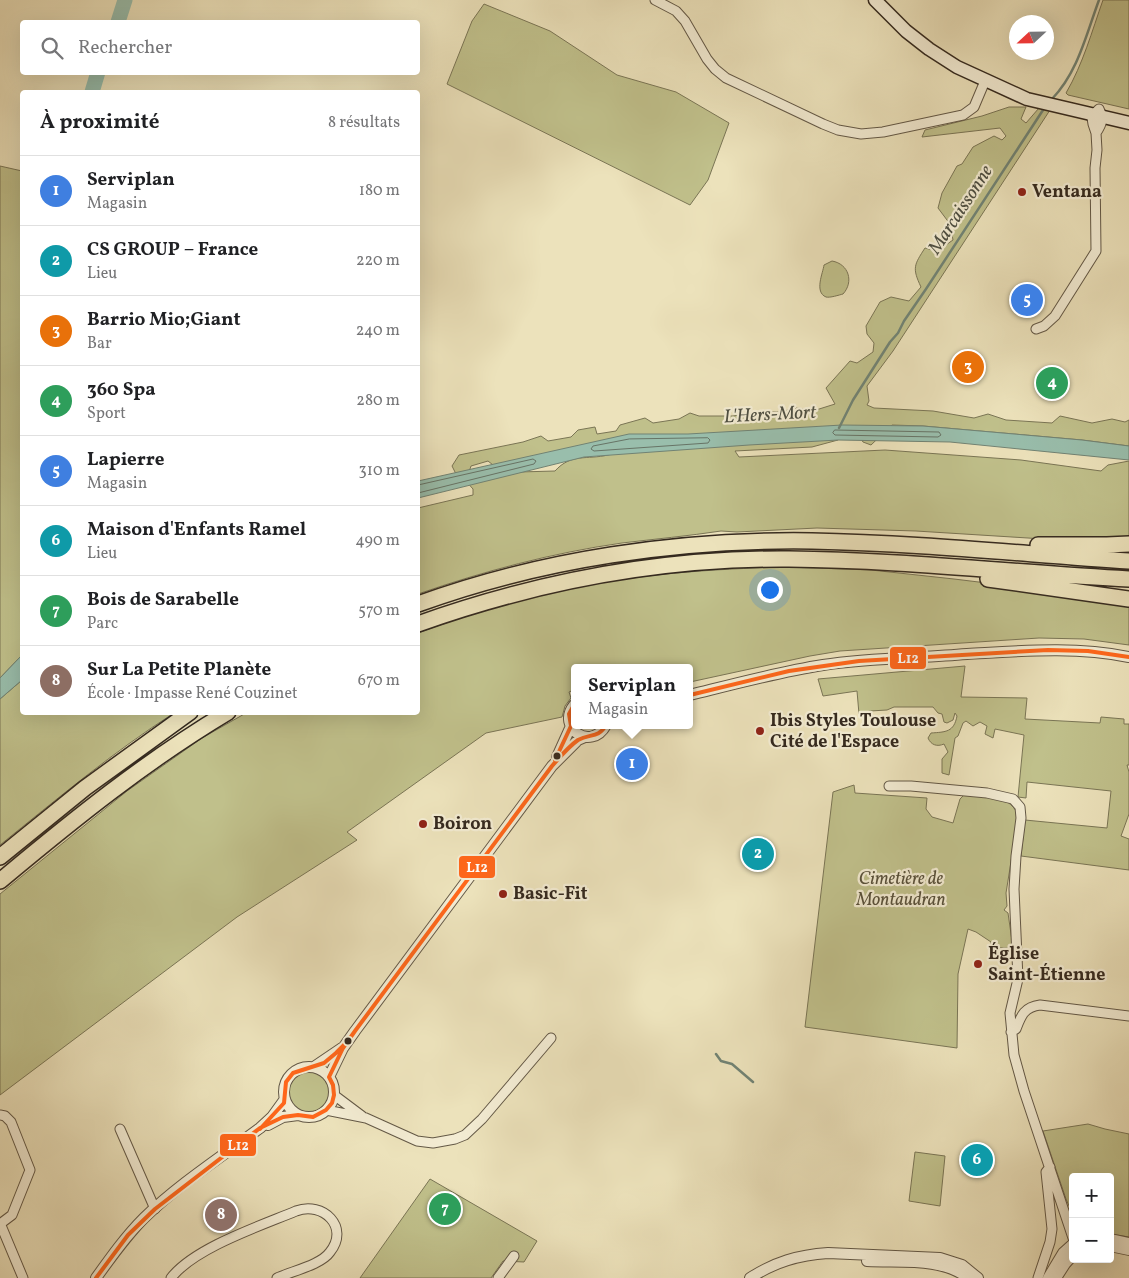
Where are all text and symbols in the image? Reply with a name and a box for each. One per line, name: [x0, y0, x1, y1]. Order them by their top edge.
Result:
north arrow: [1009, 15, 1054, 60]
search box: [20, 20, 420, 75]
icon: search: [38, 34, 66, 62]
text: Rechercher: [78, 35, 172, 61]
text: À proximité: [40, 108, 159, 137]
text: 8 résultats: [328, 112, 400, 134]
water label: Marcaissonne: [922, 160, 1000, 261]
text: Serviplan: [87, 167, 175, 193]
text: 1: [53, 180, 59, 202]
text: 180 m: [359, 180, 400, 202]
place label: Ventana: [1032, 180, 1102, 205]
marker: Ventana: [1016, 186, 1028, 198]
text: Magasin: [87, 193, 147, 215]
text: CS GROUP – France: [87, 237, 258, 263]
text: 2: [52, 250, 60, 272]
text: 220 m: [356, 250, 400, 272]
text: Lieu: [87, 263, 117, 285]
pin: 5: [1011, 281, 1043, 319]
text: Barrio Mio;Giant: [87, 307, 241, 333]
text: 3: [52, 320, 60, 342]
text: 240 m: [356, 320, 400, 342]
text: Bar: [87, 333, 112, 355]
pin: 3: [952, 348, 984, 386]
pin: 4: [1036, 364, 1068, 402]
text: 360 Spa: [87, 377, 156, 403]
text: 4: [51, 390, 61, 412]
text: 280 m: [356, 390, 400, 412]
water label: L'Hers-Mort: [723, 400, 818, 430]
text: Sport: [87, 403, 126, 425]
text: Lapierre: [87, 447, 165, 473]
text: 5: [52, 460, 60, 482]
text: 310 m: [359, 460, 400, 482]
text: Magasin: [87, 473, 147, 495]
text: Maison d'Enfants Ramel: [87, 517, 306, 543]
text: 6: [52, 530, 60, 552]
text: 490 m: [355, 530, 400, 552]
text: Lieu: [87, 543, 117, 565]
your location: [757, 577, 783, 603]
text: Bois de Sarabelle: [87, 587, 239, 613]
text: 7: [52, 600, 60, 622]
text: 570 m: [358, 600, 400, 622]
text: Parc: [87, 613, 118, 635]
line badge: L12: [889, 646, 927, 670]
text: L12: [897, 650, 919, 669]
text: Sur La Petite Planète: [87, 657, 271, 683]
popup: [571, 664, 693, 729]
text: 8: [52, 670, 60, 692]
text: 670 m: [358, 670, 400, 692]
text: Serviplan: [588, 673, 676, 699]
text: École · Impasse René Couzinet: [87, 683, 298, 705]
text: Magasin: [588, 699, 648, 721]
place label: Ibis Styles Toulouse Cité de l'Espace: [770, 709, 936, 755]
marker: Ibis Styles Toulouse Cité de l'Espace: [754, 725, 766, 737]
pin: 1: [616, 745, 648, 783]
unlabelled marker: [552, 751, 562, 761]
place label: Boiron: [433, 812, 492, 837]
marker: Boiron: [417, 818, 429, 830]
pin: 2: [742, 835, 774, 873]
line badge: L12: [458, 855, 496, 879]
text: L12: [466, 859, 488, 878]
park label: Cimetière de Montaudran: [855, 867, 946, 913]
place label: Basic-Fit: [513, 882, 588, 907]
marker: Basic-Fit: [497, 888, 509, 900]
place label: Église Saint-Étienne: [988, 942, 1105, 988]
marker: Église Saint-Étienne: [972, 958, 984, 970]
unlabelled marker: [343, 1036, 353, 1046]
line badge: L12: [219, 1133, 257, 1157]
text: L12: [227, 1137, 249, 1156]
pin: 6: [961, 1141, 993, 1179]
map controls: [1069, 1173, 1114, 1263]
button: +: [1069, 1173, 1114, 1218]
pin: 7: [429, 1190, 461, 1228]
pin: 8: [205, 1196, 237, 1234]
button: −: [1069, 1218, 1114, 1263]

